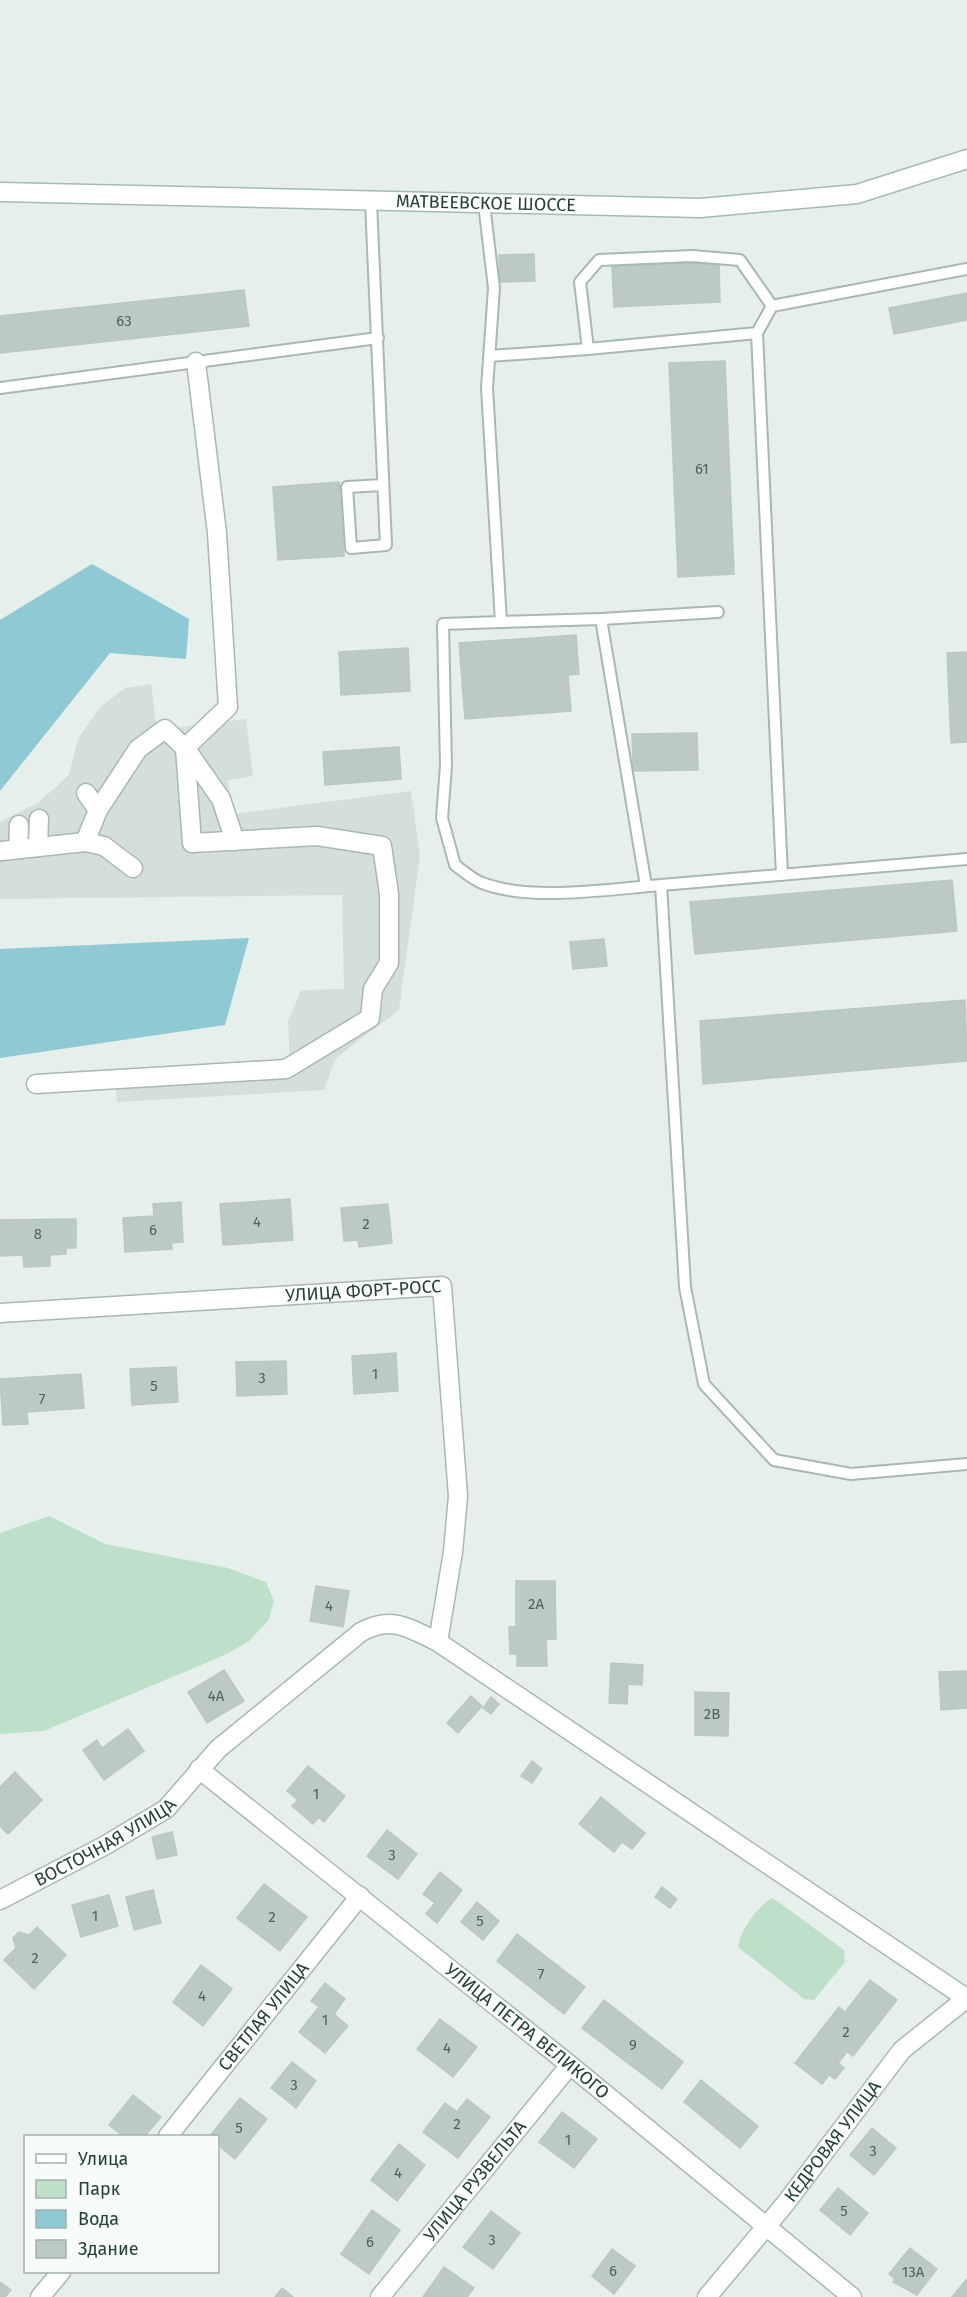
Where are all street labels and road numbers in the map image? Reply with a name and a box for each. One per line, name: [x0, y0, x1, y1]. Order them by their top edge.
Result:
street label: МАТВЕЕВСКОЕ ШОССЕ: [396, 190, 576, 216]
street label: УЛИЦА ФОРТ-РОСС: [285, 1275, 442, 1307]
street label: ВОСТОЧНАЯ УЛИЦА: [31, 1793, 182, 1891]
street label: СВЕТЛАЯ УЛИЦА: [213, 1957, 314, 2075]
street label: УЛИЦА ПЕТРА ВЕЛИКОГО: [441, 1959, 614, 2104]
street label: КЕДРОВАЯ УЛИЦА: [779, 2076, 886, 2207]
street label: УЛИЦА РУЗВЕЛЬТА: [419, 2115, 531, 2246]

